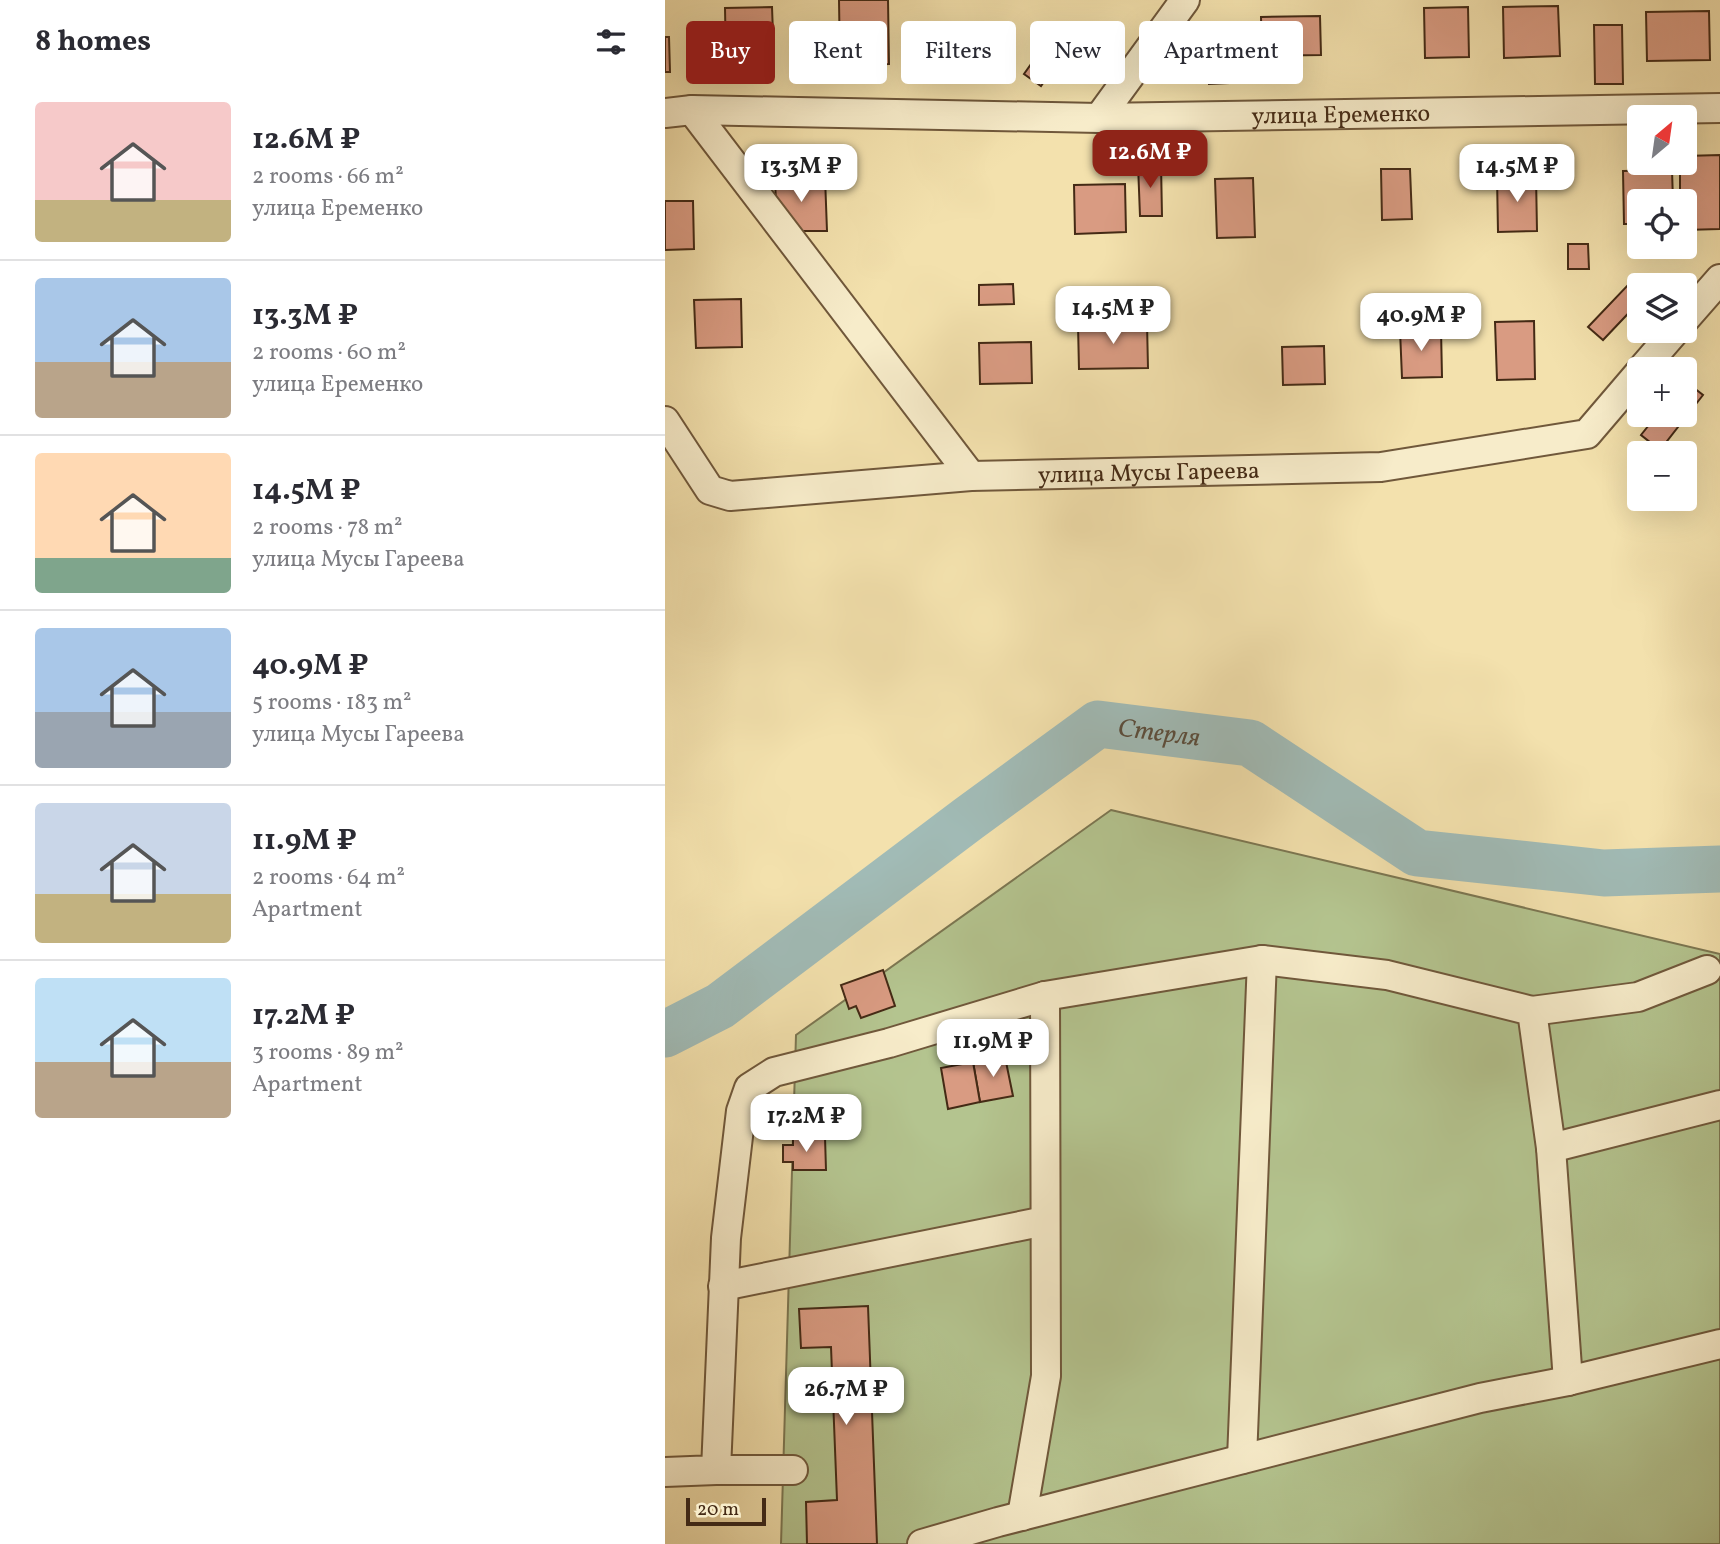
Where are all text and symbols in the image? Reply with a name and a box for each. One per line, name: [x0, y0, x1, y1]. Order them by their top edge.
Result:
text: 8 homes: [35, 21, 151, 63]
chip: Buy: [686, 21, 775, 84]
chip: Rent: [789, 21, 887, 84]
chip: Filters: [901, 21, 1016, 84]
chip: New: [1030, 21, 1125, 84]
chip: Apartment: [1139, 21, 1303, 84]
icon: filters: [592, 23, 630, 61]
street label: улица Еременко: [1251, 98, 1430, 135]
north arrow: [1627, 105, 1697, 175]
map controls: [1627, 105, 1697, 511]
text: 12.6M ₽: [252, 119, 360, 161]
icon: home: [91, 130, 175, 214]
pin: 12.6M ₽: [1085, 130, 1215, 190]
text: 12.6M ₽: [1109, 137, 1191, 169]
pin: 13.3M ₽: [736, 144, 866, 204]
pin: 14.5M ₽: [1452, 144, 1582, 204]
text: 13.3M ₽: [760, 151, 842, 183]
text: 14.5M ₽: [1475, 151, 1559, 183]
text: 2 rooms · 66 m²: [252, 161, 404, 193]
button: locate: [1627, 189, 1697, 259]
text: улица Еременко: [252, 193, 423, 225]
button: layers: [1627, 273, 1697, 343]
pin: 14.5M ₽: [1048, 286, 1178, 346]
text: 14.5M ₽: [1071, 293, 1155, 325]
pin: 40.9M ₽: [1356, 294, 1486, 353]
text: 13.3M ₽: [252, 295, 358, 337]
text: 40.9M ₽: [1376, 300, 1466, 332]
icon: home: [91, 306, 175, 390]
text: 2 rooms · 60 m²: [252, 337, 406, 369]
button: +: [1627, 357, 1697, 427]
text: улица Еременко: [252, 369, 423, 401]
button: −: [1627, 441, 1697, 511]
street label: улица Мусы Гареева: [1038, 455, 1260, 494]
text: 14.5M ₽: [252, 470, 360, 512]
icon: home: [91, 481, 175, 565]
text: 2 rooms · 78 m²: [252, 512, 403, 544]
text: улица Мусы Гареева: [252, 544, 465, 576]
text: 40.9M ₽: [252, 645, 369, 687]
icon: home: [91, 656, 175, 740]
text: 5 rooms · 183 m²: [252, 687, 412, 719]
water label: Стерля: [1116, 711, 1202, 757]
text: улица Мусы Гареева: [252, 719, 465, 751]
text: 11.9M ₽: [252, 820, 357, 862]
icon: home: [91, 831, 175, 915]
text: 2 rooms · 64 m²: [252, 862, 405, 894]
text: Apartment: [252, 894, 363, 926]
text: 17.2M ₽: [252, 995, 355, 1037]
icon: home: [91, 1006, 175, 1090]
pin: 11.9M ₽: [928, 1020, 1058, 1079]
text: 11.9M ₽: [953, 1026, 1033, 1058]
text: 3 rooms · 89 m²: [252, 1037, 404, 1069]
text: Apartment: [252, 1069, 363, 1101]
pin: 17.2M ₽: [741, 1094, 871, 1154]
text: 17.2M ₽: [766, 1101, 846, 1133]
pin: 26.7M ₽: [781, 1368, 911, 1427]
text: 26.7M ₽: [804, 1374, 888, 1406]
scale bar: [686, 1495, 767, 1527]
text: 20 m: [697, 1497, 739, 1523]

